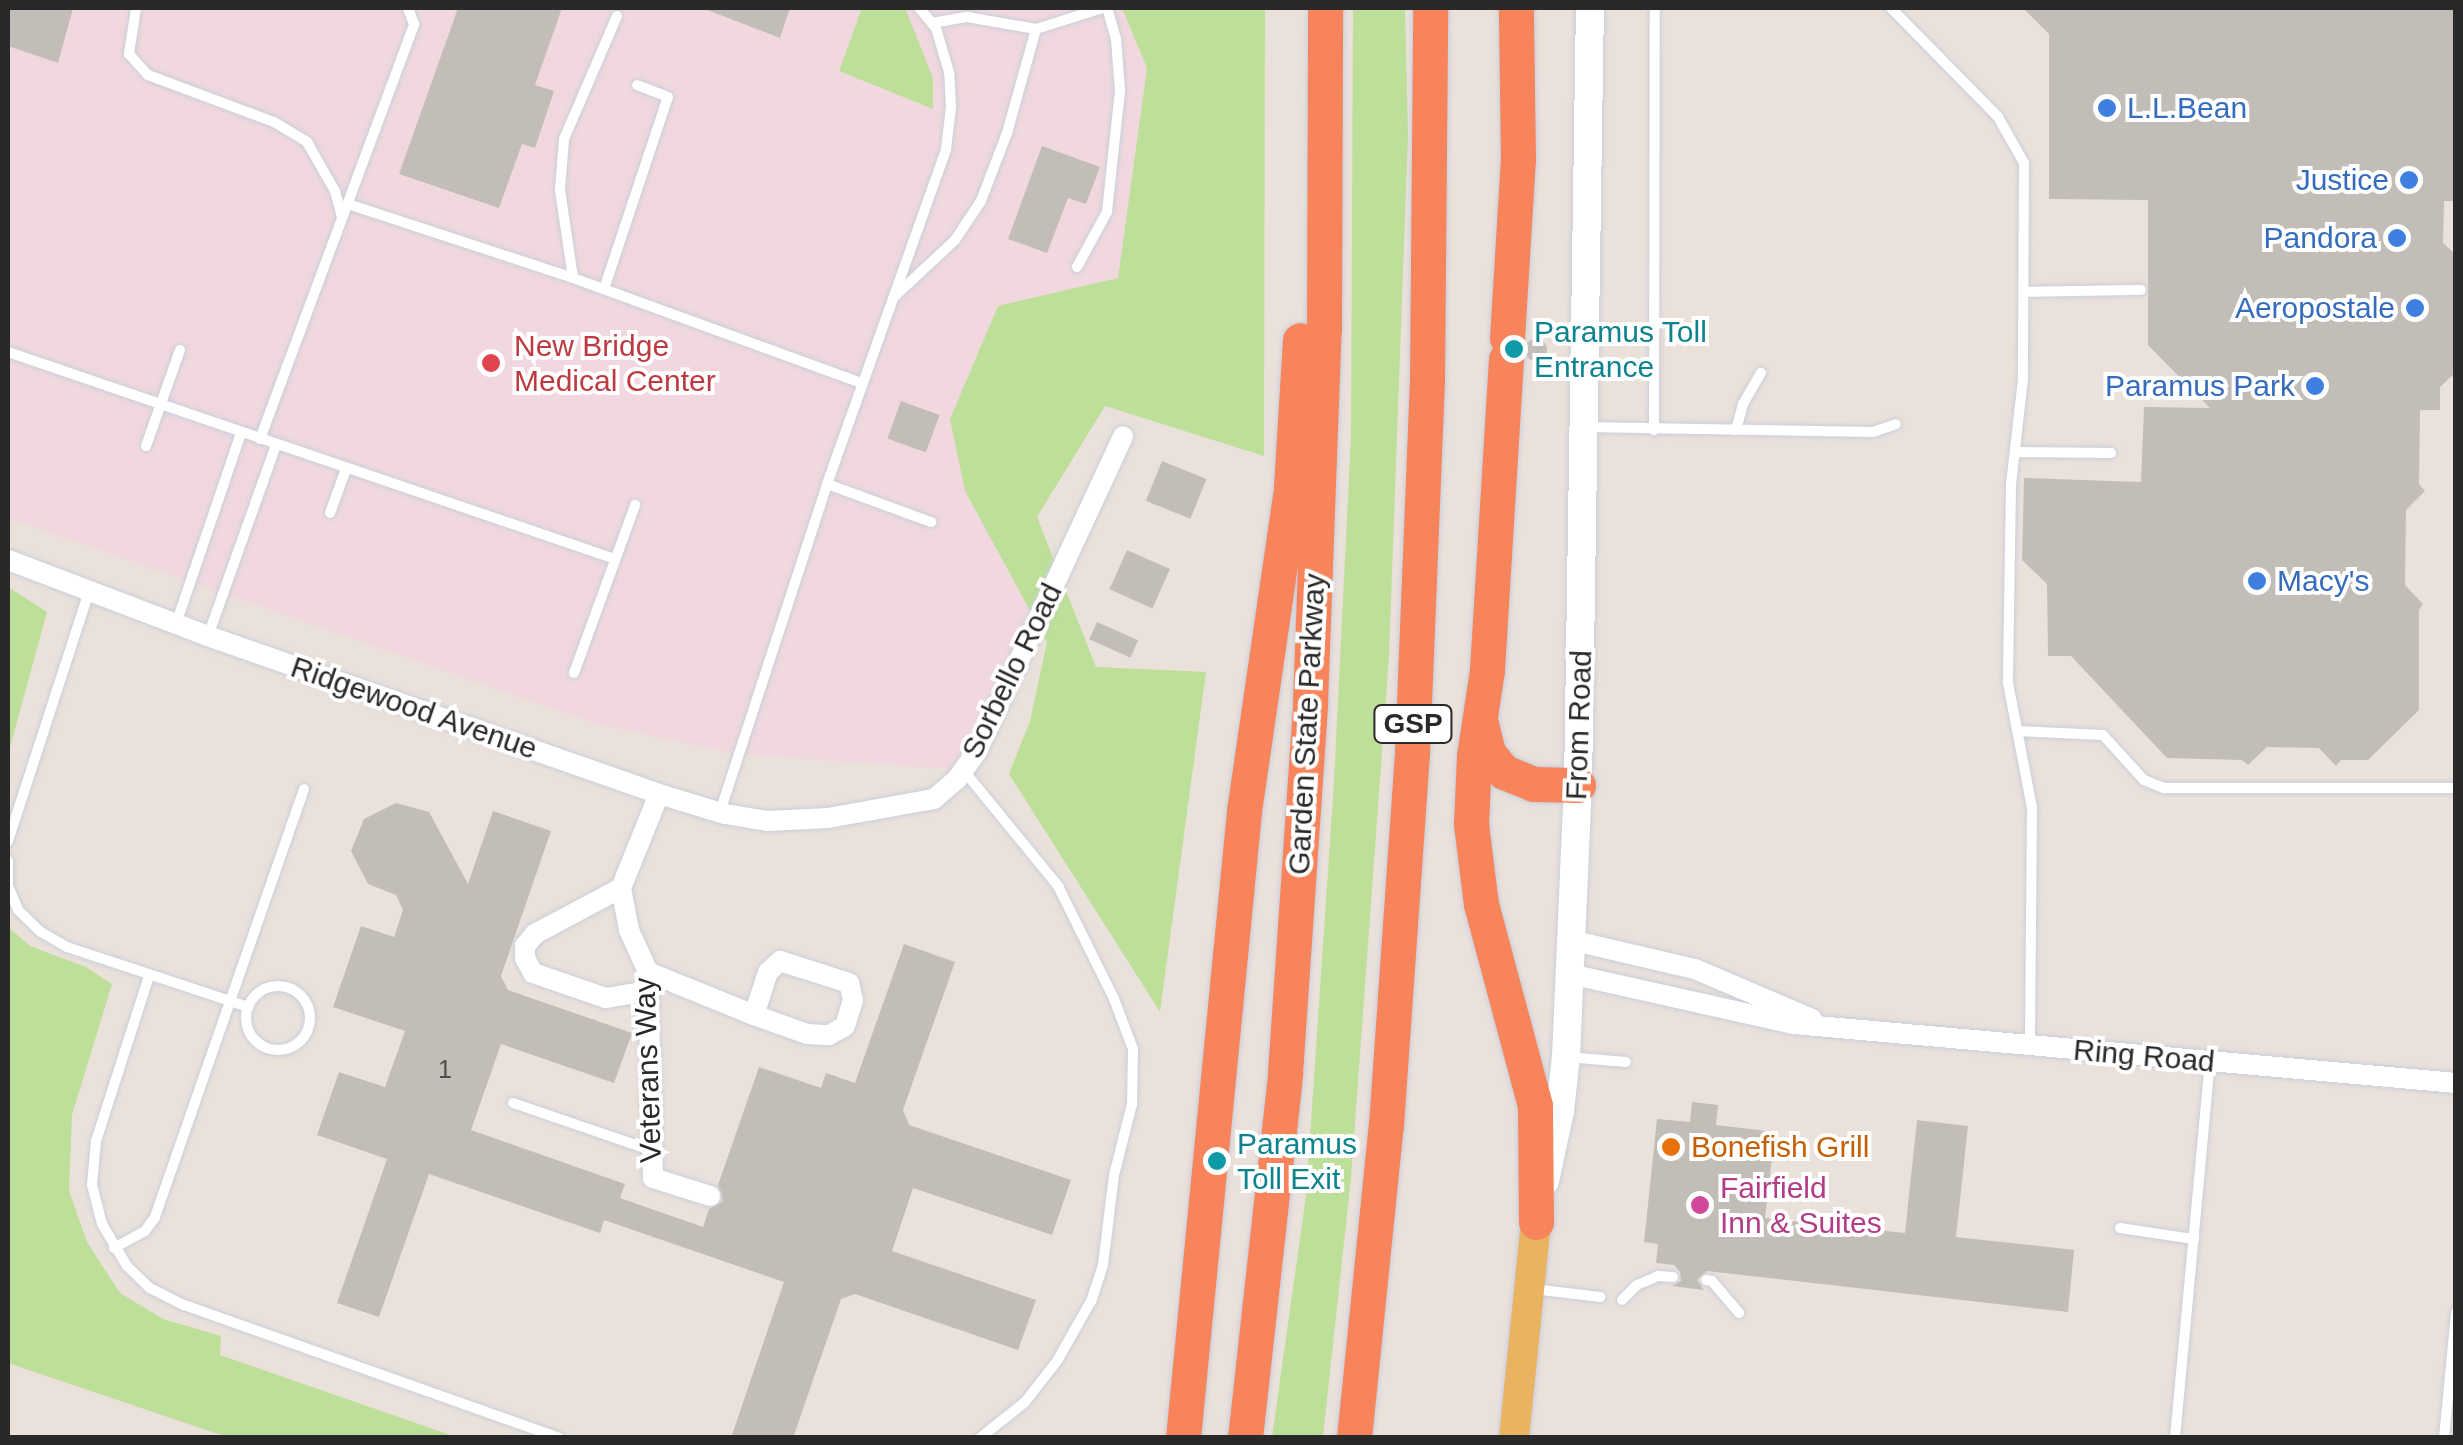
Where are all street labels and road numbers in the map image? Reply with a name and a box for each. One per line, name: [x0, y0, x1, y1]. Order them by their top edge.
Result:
street label: Garden State Parkway: [1281, 572, 1333, 876]
street label: Sorbello Road: [954, 578, 1070, 764]
street label: Ridgewood Avenue: [285, 649, 543, 767]
street label: From Road: [1558, 649, 1600, 801]
road number: GSP: [1373, 701, 1453, 747]
street label: Veterans Way: [627, 977, 669, 1163]
street label: Ring Road: [2072, 1032, 2216, 1080]

